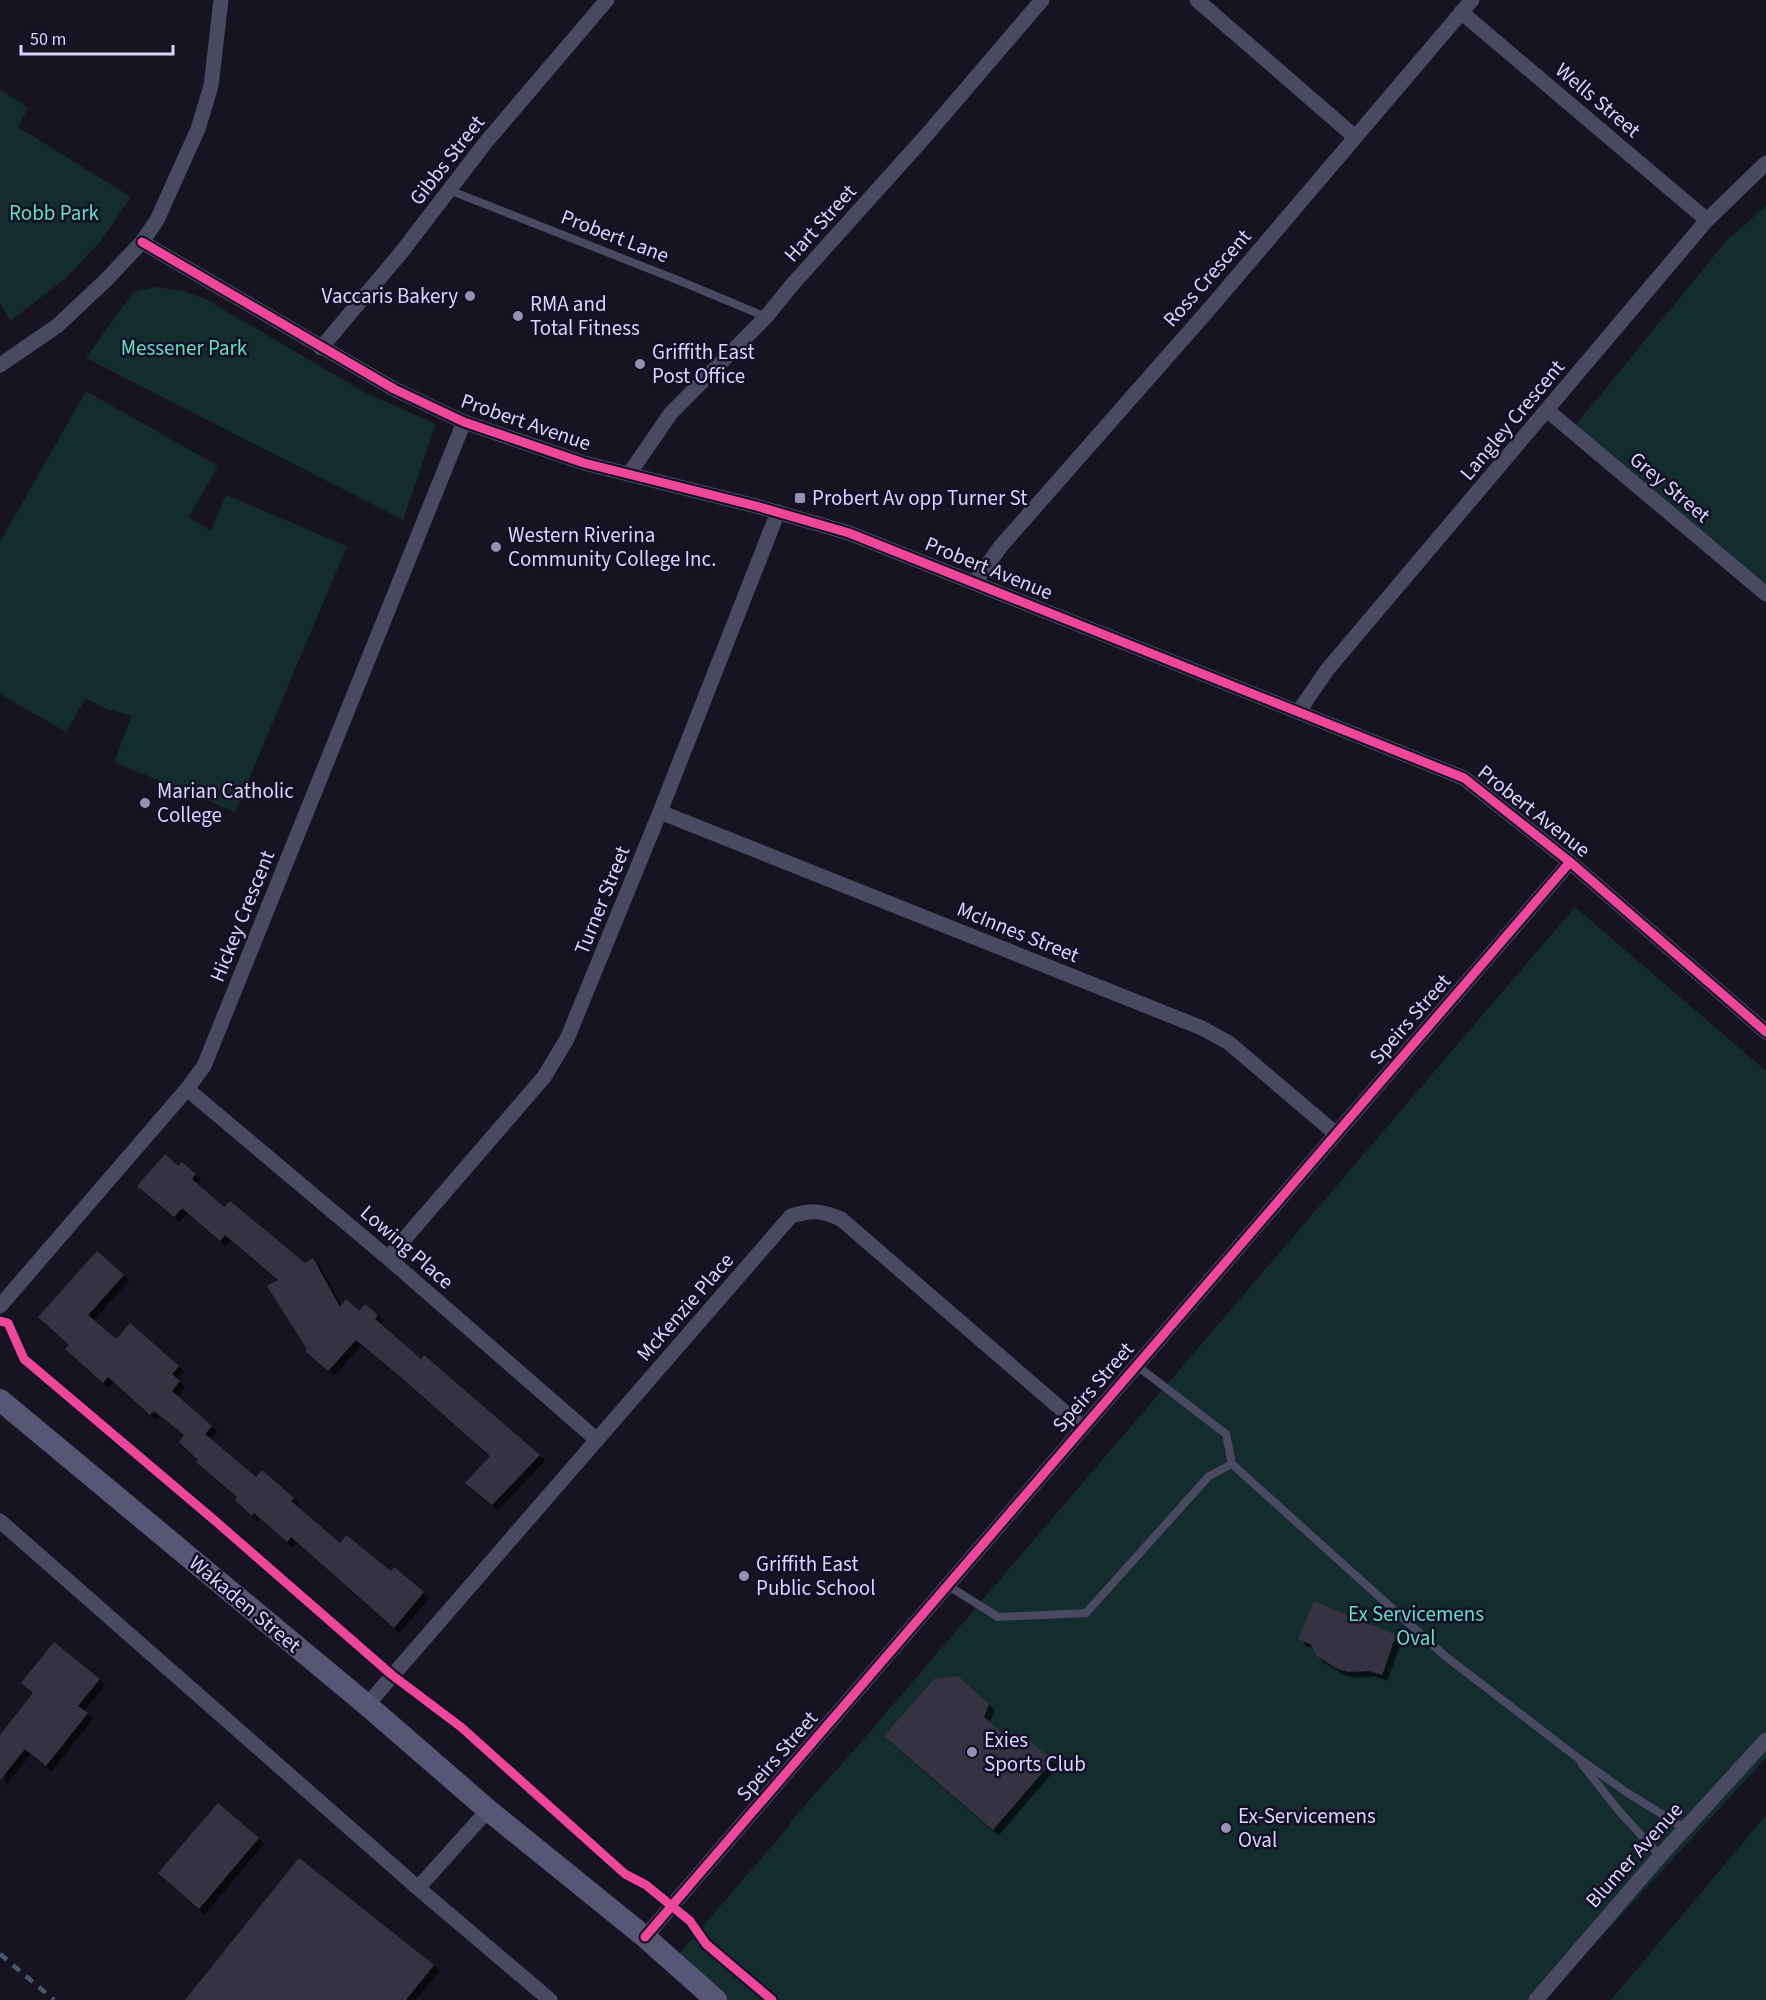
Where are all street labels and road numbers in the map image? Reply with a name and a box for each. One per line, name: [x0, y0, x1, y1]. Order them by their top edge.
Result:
street label: Wells Street: [1549, 55, 1647, 145]
street label: Gibbs Street: [402, 109, 492, 211]
street label: Hart Street: [777, 177, 863, 269]
street label: Probert Lane: [557, 202, 673, 270]
street label: Ross Crescent: [1156, 222, 1258, 334]
street label: Langley Crescent: [1453, 353, 1571, 487]
street label: Probert Avenue: [457, 386, 595, 458]
street label: Grey Street: [1623, 444, 1717, 530]
street label: Probert Avenue: [920, 529, 1058, 607]
street label: Probert Avenue: [1471, 757, 1597, 865]
street label: Turner Street: [567, 841, 637, 959]
street label: Hickey Crescent: [202, 846, 282, 986]
street label: McInnes Street: [952, 894, 1084, 970]
street label: Speirs Street: [1362, 967, 1458, 1071]
street label: Lowing Place: [354, 1198, 460, 1296]
street label: McKenzie Place: [629, 1246, 741, 1368]
street label: Speirs Street: [1045, 1335, 1141, 1439]
street label: Wakaden Street: [183, 1548, 307, 1660]
street label: Speirs Street: [729, 1704, 825, 1808]
street label: Blumer Avenue: [1578, 1795, 1690, 1915]

